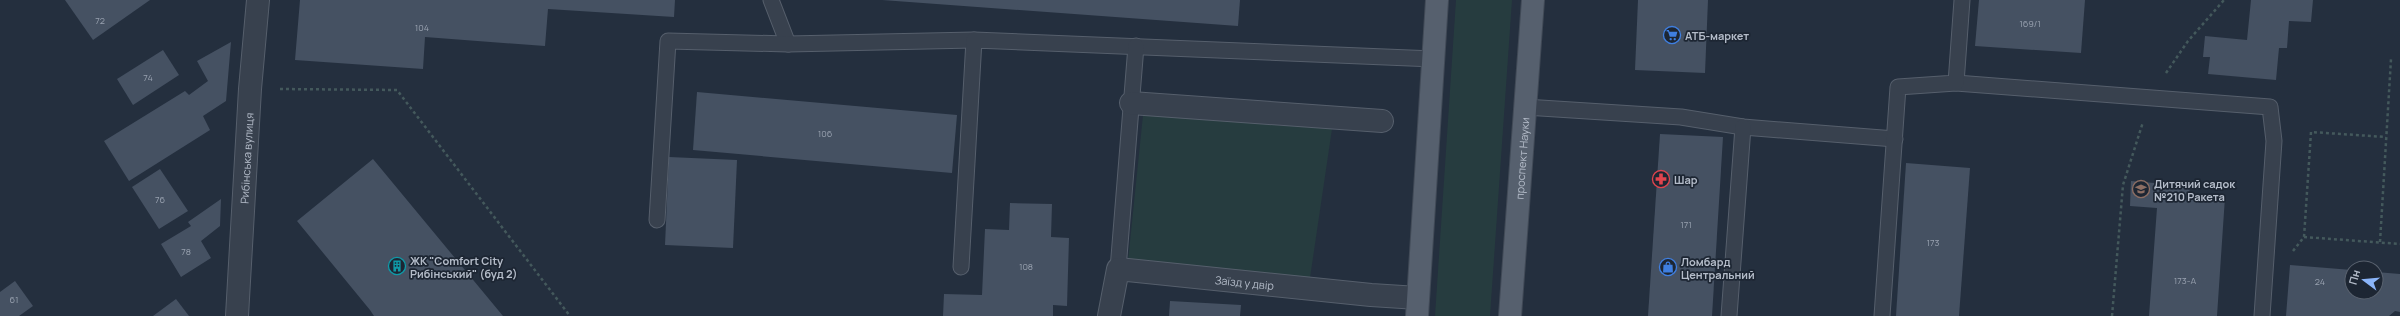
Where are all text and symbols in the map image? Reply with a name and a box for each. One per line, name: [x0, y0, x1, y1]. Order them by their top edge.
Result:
house number: 72: [95, 14, 105, 27]
house number: 169/1: [2019, 17, 2041, 30]
house number: 104: [415, 21, 429, 34]
supermarket icon: АТБ-маркет: [1662, 25, 1682, 45]
place label: АТБ-маркет: [1685, 28, 1749, 43]
house number: 74: [143, 71, 153, 84]
street label: Рибінська вулиця: [236, 112, 256, 204]
street label: проспект Науки: [1511, 117, 1532, 200]
house number: 106: [818, 127, 833, 140]
pharmacy icon: Шар: [1651, 169, 1671, 189]
place label: Шар: [1674, 172, 1698, 187]
place label: Дитячий садок №210 Ракета: [2154, 176, 2236, 204]
school or university icon: Дитячий садок №210 Ракета: [2131, 179, 2151, 199]
house number: 76: [155, 193, 165, 206]
house number: 171: [1680, 218, 1692, 231]
house number: 173: [1926, 236, 1940, 249]
house number: 78: [181, 245, 191, 258]
place label: ЖК "Comfort City Рибінський" (буд 2): [410, 253, 517, 281]
place label: Ломбард Центральний: [1681, 254, 1755, 282]
building icon: ЖК "Comfort City Рибінський" (буд 2): [387, 256, 407, 276]
shop icon: Ломбард Центральний: [1658, 257, 1678, 277]
house number: 108: [1019, 260, 1033, 273]
north arrow: [2344, 260, 2384, 300]
text: Пн: [2345, 268, 2363, 286]
street label: Заїзд у двір: [1214, 272, 1275, 293]
house number: 173-А: [2174, 274, 2196, 287]
house number: 24: [2315, 275, 2325, 288]
house number: 61: [10, 293, 18, 306]

